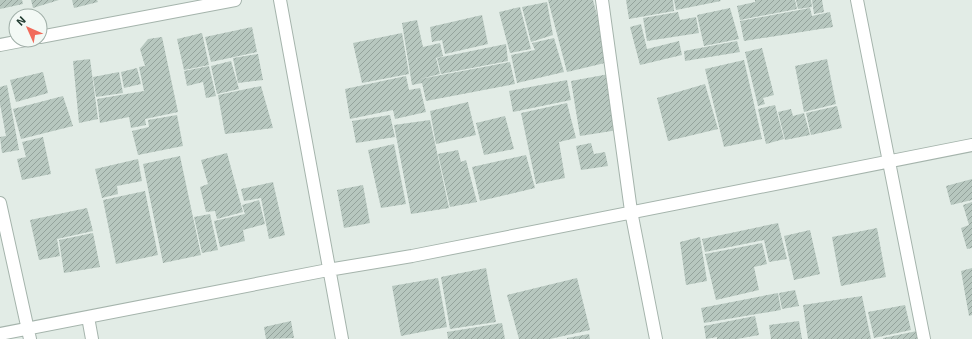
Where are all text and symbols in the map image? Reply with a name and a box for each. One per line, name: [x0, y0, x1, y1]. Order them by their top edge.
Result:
north arrow: [8, 8, 48, 48]
text: N: [13, 13, 28, 28]

